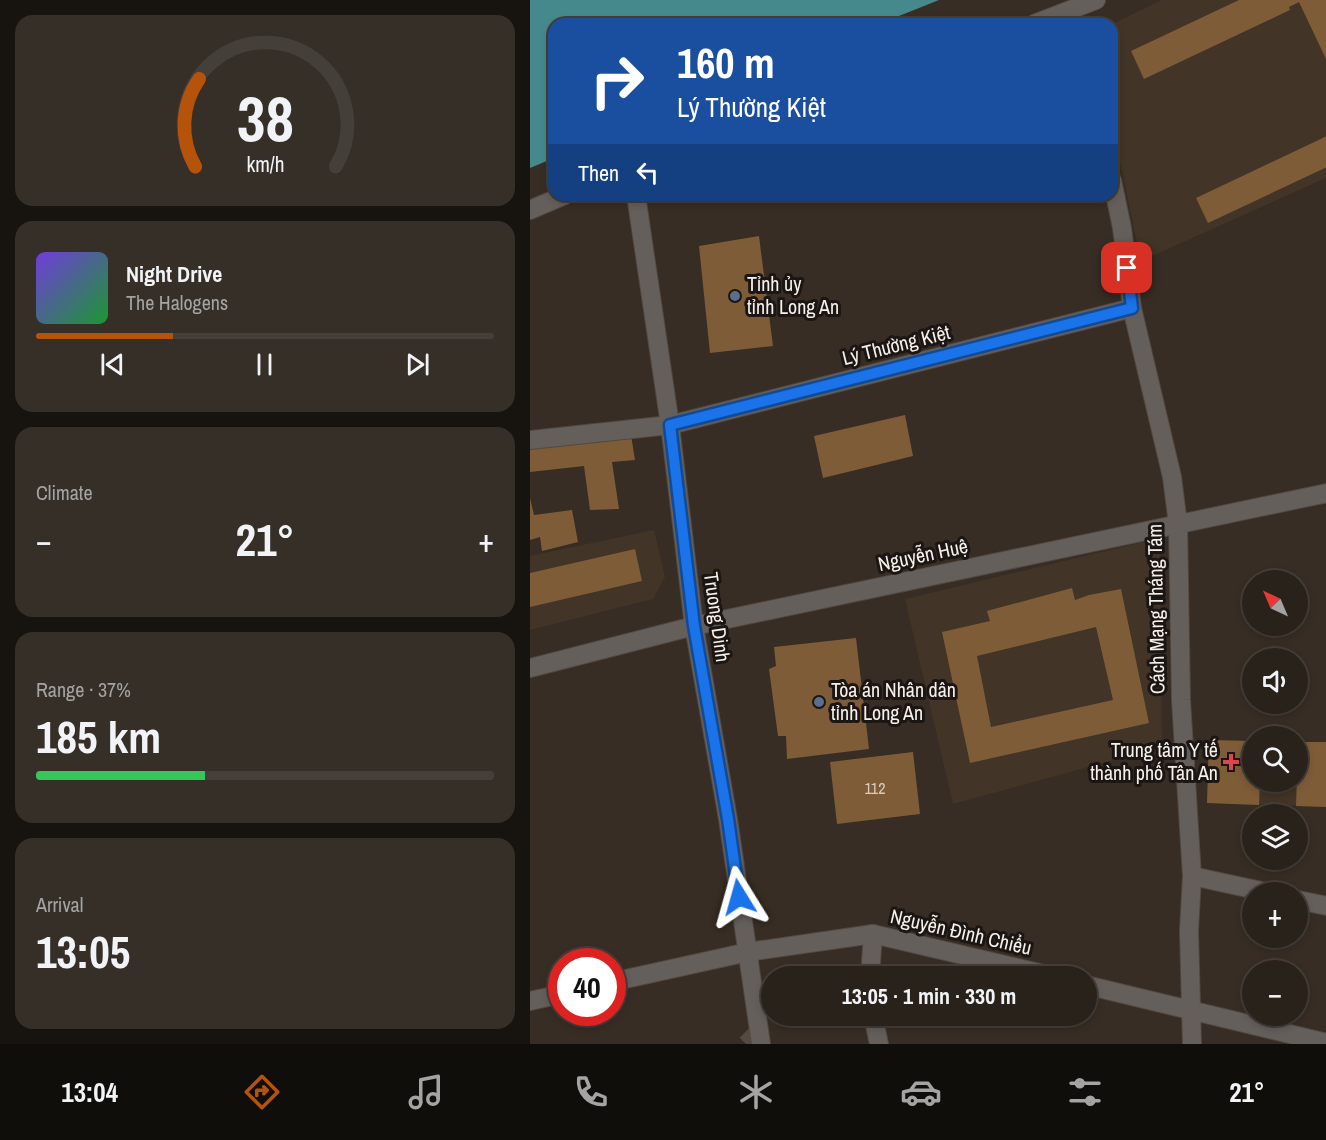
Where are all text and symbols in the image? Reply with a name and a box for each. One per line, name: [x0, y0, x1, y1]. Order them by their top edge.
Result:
text: 160 m: [677, 35, 775, 91]
icon: right: [578, 42, 656, 120]
text: 38: [237, 77, 293, 161]
text: Lý Thường Kiệt: [677, 89, 826, 125]
text: km/h: [246, 151, 284, 180]
icon: left: [631, 156, 664, 189]
text: Then: [578, 158, 619, 188]
pin: [1101, 242, 1152, 293]
icon: arrive: [1110, 251, 1143, 284]
text: Night Drive: [126, 259, 222, 289]
place label: Tỉnh ủy tỉnh Long An: [747, 270, 839, 320]
text: The Halogens: [126, 289, 228, 316]
marker: Tỉnh ủy tỉnh Long An: [728, 289, 742, 303]
street label: Lý Thường Kiệt: [839, 318, 953, 371]
icon: previous: [96, 348, 129, 381]
icon: pause: [248, 348, 281, 381]
icon: next: [401, 348, 434, 381]
text: Climate: [36, 479, 93, 506]
text: 21°: [235, 509, 295, 570]
text: −: [36, 518, 52, 562]
text: +: [478, 518, 494, 562]
street label: Cách Mạng Tháng Tám: [1141, 524, 1170, 694]
street label: Nguyễn Huệ: [875, 532, 970, 577]
street label: Truong Dinh: [698, 570, 737, 664]
north arrow: [1242, 570, 1308, 636]
map controls: [1242, 570, 1308, 1026]
button: sound: [1242, 648, 1308, 714]
text: Range · 37%: [36, 676, 131, 703]
place label: Tòa án Nhân dân tỉnh Long An: [831, 676, 956, 726]
marker: Tòa án Nhân dân tỉnh Long An: [812, 695, 826, 709]
text: 185 km: [36, 706, 161, 767]
button: search: [1242, 726, 1308, 792]
place label: Trung tâm Y tế thành phố Tân An: [1090, 736, 1218, 786]
marker: Trung tâm Y tế thành phố Tân An: [1222, 753, 1240, 771]
house number: 112: [865, 777, 885, 799]
button: layers: [1242, 804, 1308, 870]
position arrow: [707, 865, 771, 929]
button: +: [1242, 882, 1308, 948]
text: Arrival: [36, 891, 83, 918]
street label: Nguyễn Đình Chiểu: [888, 902, 1034, 961]
text: 13:05: [36, 921, 130, 982]
speed limit sign: 40: [548, 948, 626, 1026]
button: −: [1242, 960, 1308, 1026]
text: 13:05 · 1 min · 330 m: [842, 981, 1016, 1011]
icon: directions: [241, 1071, 283, 1113]
icon: music: [405, 1071, 447, 1113]
icon: phone: [570, 1071, 612, 1113]
icon: climate: [735, 1071, 777, 1113]
icon: car: [900, 1071, 942, 1113]
icon: filters: [1064, 1071, 1106, 1113]
text: 13:04: [61, 1074, 118, 1110]
text: 21°: [1229, 1074, 1265, 1110]

